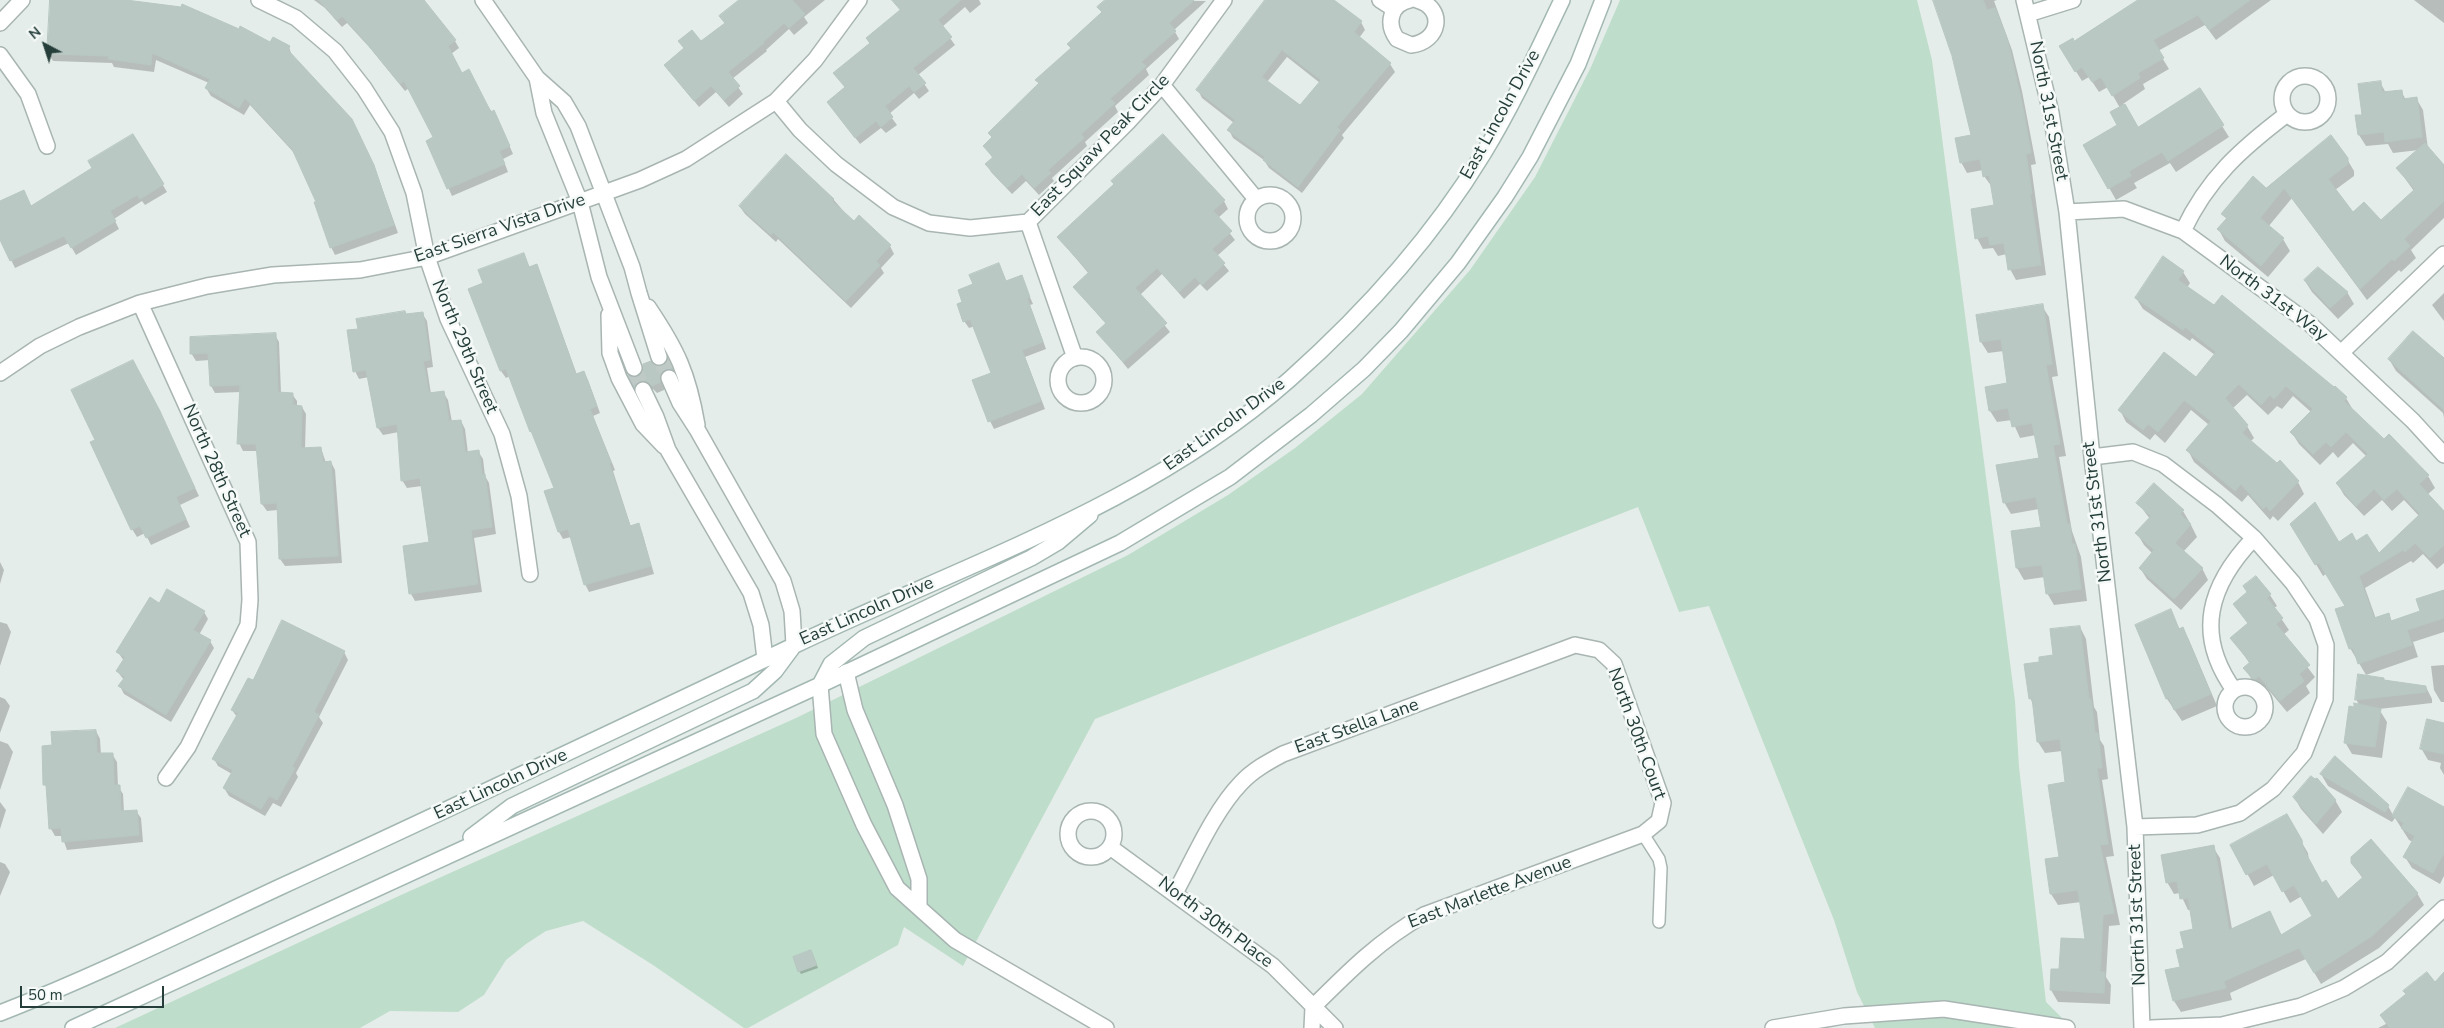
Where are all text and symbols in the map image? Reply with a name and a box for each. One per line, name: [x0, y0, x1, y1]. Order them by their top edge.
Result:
north arrow: [20, 20, 70, 70]
text: N: [25, 22, 45, 44]
street label: North 31st Street: [2024, 39, 2072, 183]
street label: East Lincoln Drive: [1457, 47, 1545, 183]
street label: East Squaw Peak Circle: [1027, 70, 1175, 222]
street label: East Sierra Vista Drive: [412, 190, 588, 268]
street label: North 31st Way: [2215, 251, 2331, 347]
street label: North 29th Street: [426, 277, 502, 417]
street label: East Lincoln Drive: [1160, 374, 1290, 476]
street label: North 28th Street: [177, 401, 255, 541]
street label: North 31st Street: [2079, 440, 2117, 584]
street label: East Lincoln Drive: [797, 573, 937, 651]
street label: North 30th Court: [1602, 665, 1670, 803]
street label: East Stella Lane: [1292, 695, 1422, 759]
street label: East Lincoln Drive: [431, 745, 571, 825]
street label: North 31st Street: [2125, 844, 2151, 986]
street label: East Marlette Avenue: [1405, 852, 1575, 934]
street label: North 30th Place: [1153, 873, 1277, 973]
scale bar: [22, 976, 166, 1008]
text: 50 m: [28, 985, 63, 1005]

